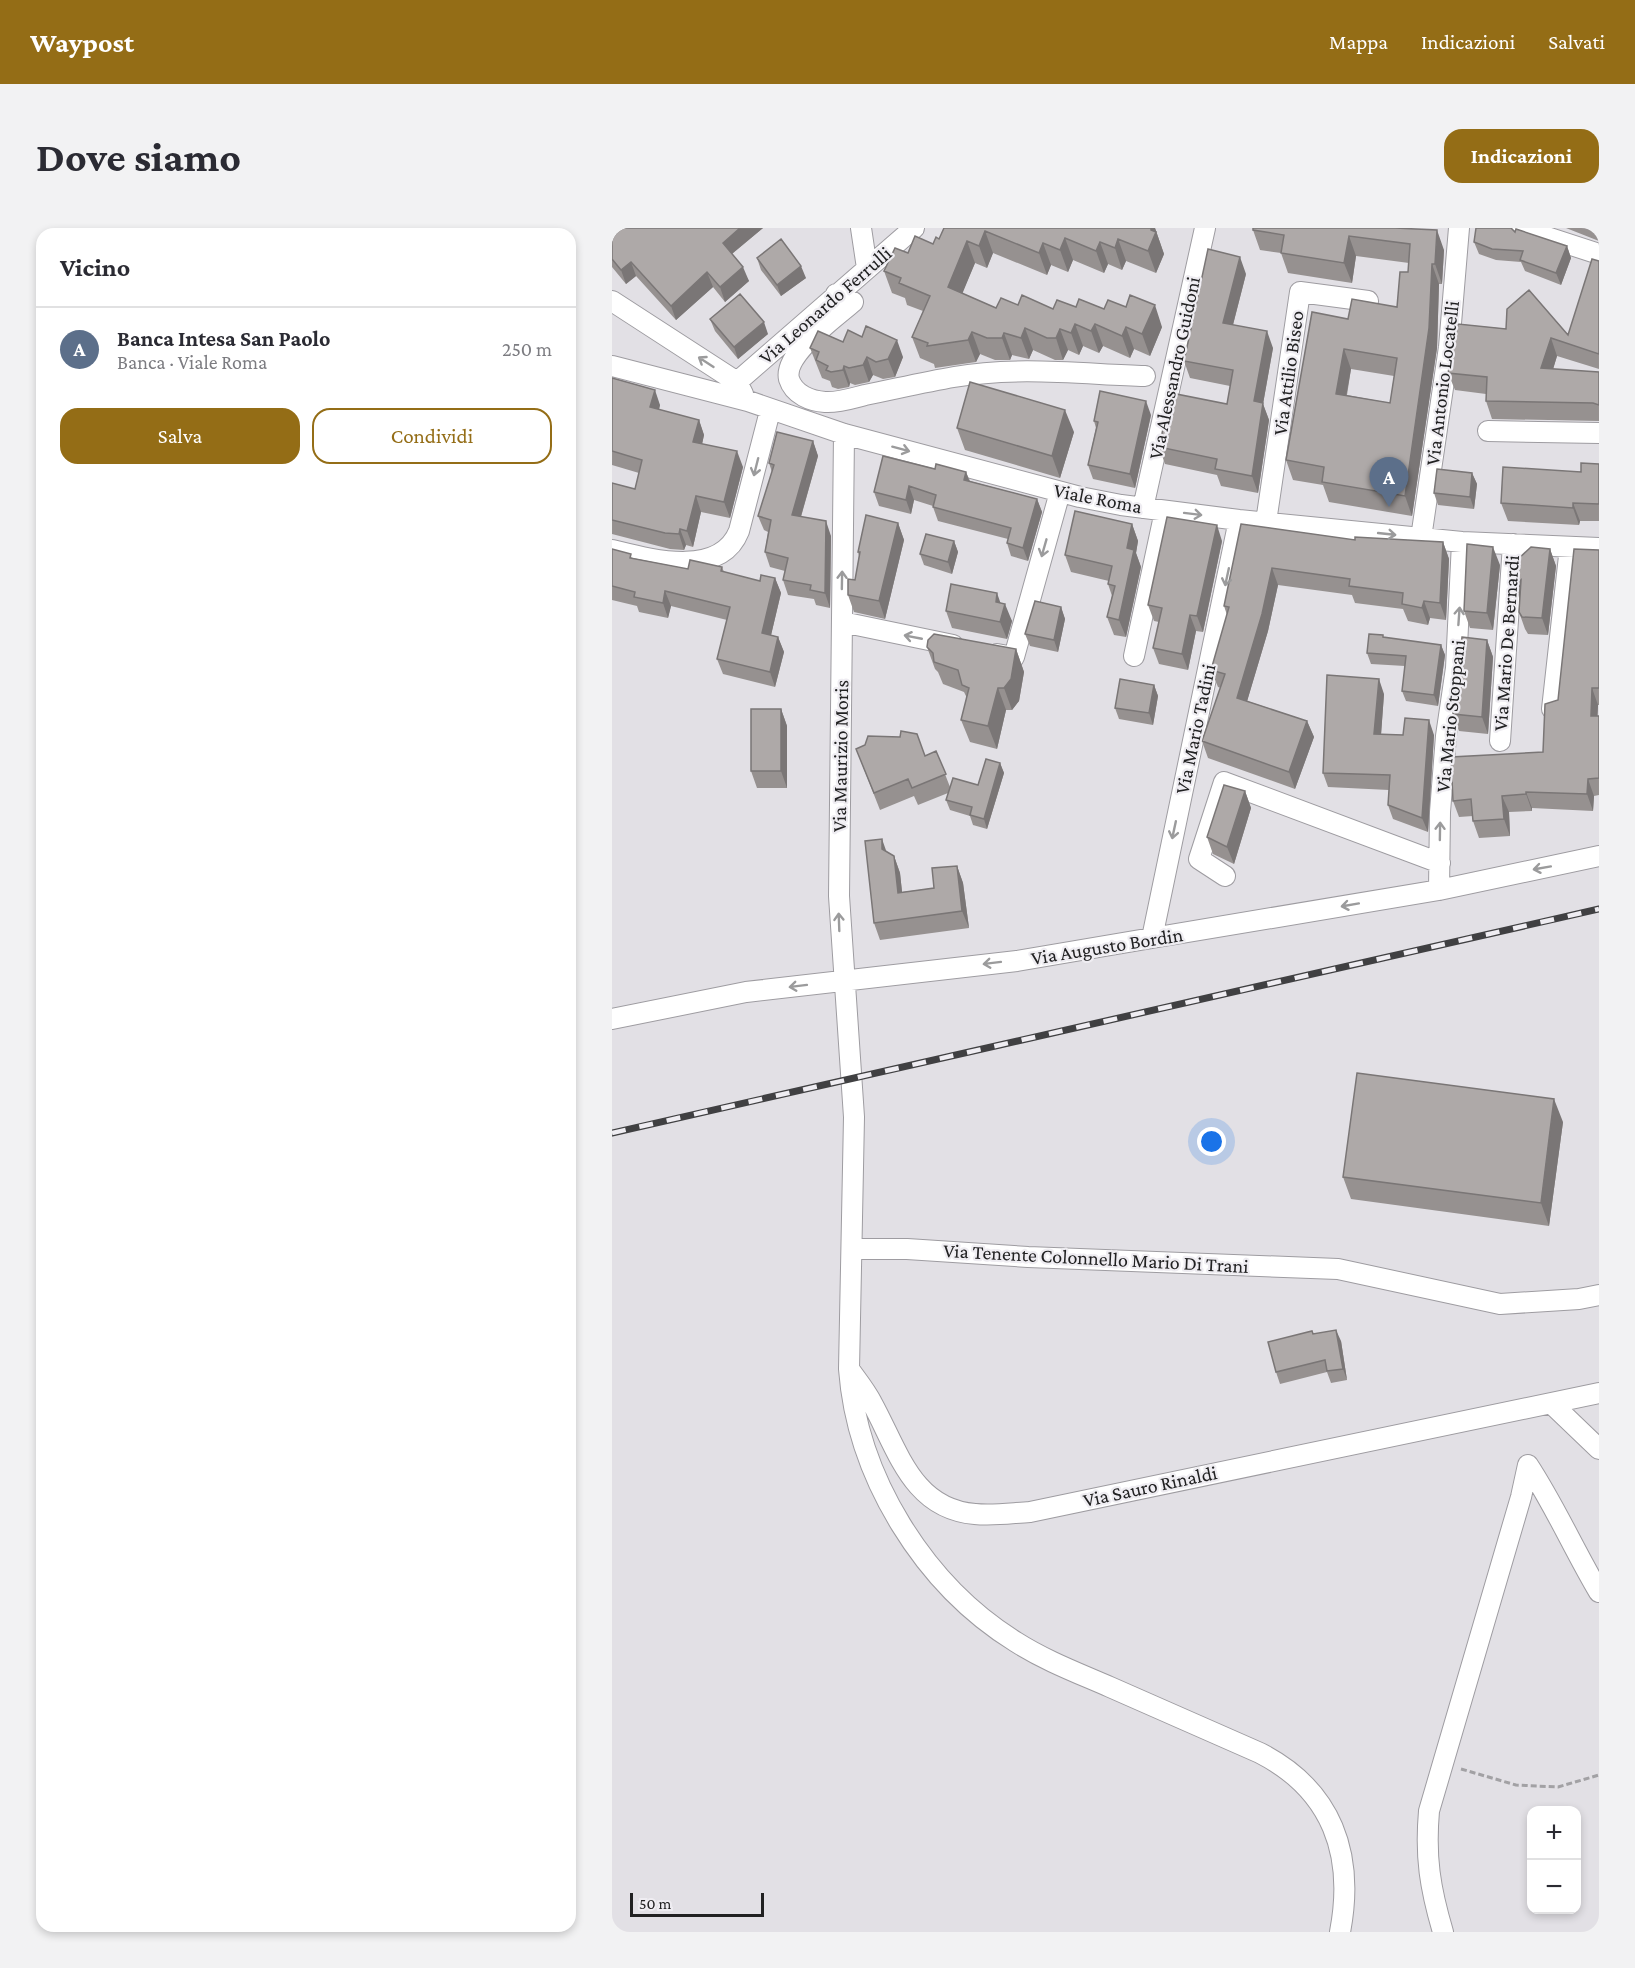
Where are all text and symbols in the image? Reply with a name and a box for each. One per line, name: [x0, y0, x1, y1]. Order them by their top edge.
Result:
text: Waypost: [30, 27, 134, 58]
text: Mappa: [1329, 30, 1388, 54]
text: Indicazioni: [1421, 30, 1515, 54]
text: Salvati: [1548, 30, 1605, 54]
button: Indicazioni: [1444, 129, 1599, 183]
text: Dove siamo: [36, 133, 241, 180]
street label: Via Leonardo Ferrulli: [755, 242, 895, 368]
text: Vicino: [60, 253, 130, 282]
street label: Via Alessandro Guidoni: [1144, 275, 1204, 461]
street label: Via Antonio Locatelli: [1421, 299, 1463, 467]
street label: Via Attilio Biseo: [1268, 309, 1308, 437]
text: Banca Intesa San Paolo: [117, 326, 330, 351]
text: A: [74, 338, 85, 360]
text: 250 m: [502, 338, 552, 360]
text: Banca · Viale Roma: [117, 351, 267, 373]
one-way arrow: [698, 356, 715, 368]
button: Salva: [60, 408, 300, 464]
button: Condividi: [312, 408, 552, 464]
one-way arrow: [891, 444, 910, 456]
one-way arrow: [749, 458, 761, 477]
pin: A: [1370, 458, 1408, 507]
street label: Viale Roma: [1052, 479, 1144, 517]
one-way arrow: [1183, 509, 1202, 520]
one-way arrow: [1376, 529, 1396, 540]
one-way arrow: [1038, 538, 1049, 557]
street label: Via Mario De Bernardi: [1489, 554, 1523, 732]
one-way arrow: [1221, 567, 1232, 586]
one-way arrow: [836, 570, 848, 590]
one-way arrow: [1454, 607, 1465, 627]
one-way arrow: [904, 631, 923, 642]
street label: Via Mario Stoppani: [1431, 639, 1470, 793]
street label: Via Mario Tadini: [1170, 662, 1220, 796]
street label: Via Maurizio Moris: [828, 680, 852, 832]
one-way arrow: [1168, 819, 1179, 839]
one-way arrow: [1434, 822, 1446, 842]
one-way arrow: [1532, 862, 1552, 873]
one-way arrow: [1341, 900, 1361, 911]
one-way arrow: [834, 912, 845, 932]
street label: Via Augusto Bordin: [1030, 923, 1185, 970]
one-way arrow: [983, 958, 1003, 969]
one-way arrow: [789, 980, 809, 991]
your location: [1197, 1127, 1226, 1156]
street label: Via Tenente Colonnello Mario Di Trani: [943, 1239, 1249, 1277]
street label: Via Sauro Rinaldi: [1081, 1461, 1219, 1511]
map controls: [1527, 1806, 1581, 1914]
button: +: [1527, 1806, 1581, 1860]
button: −: [1527, 1860, 1581, 1914]
scale bar: [630, 1890, 764, 1918]
text: 50 m: [639, 1895, 671, 1912]

